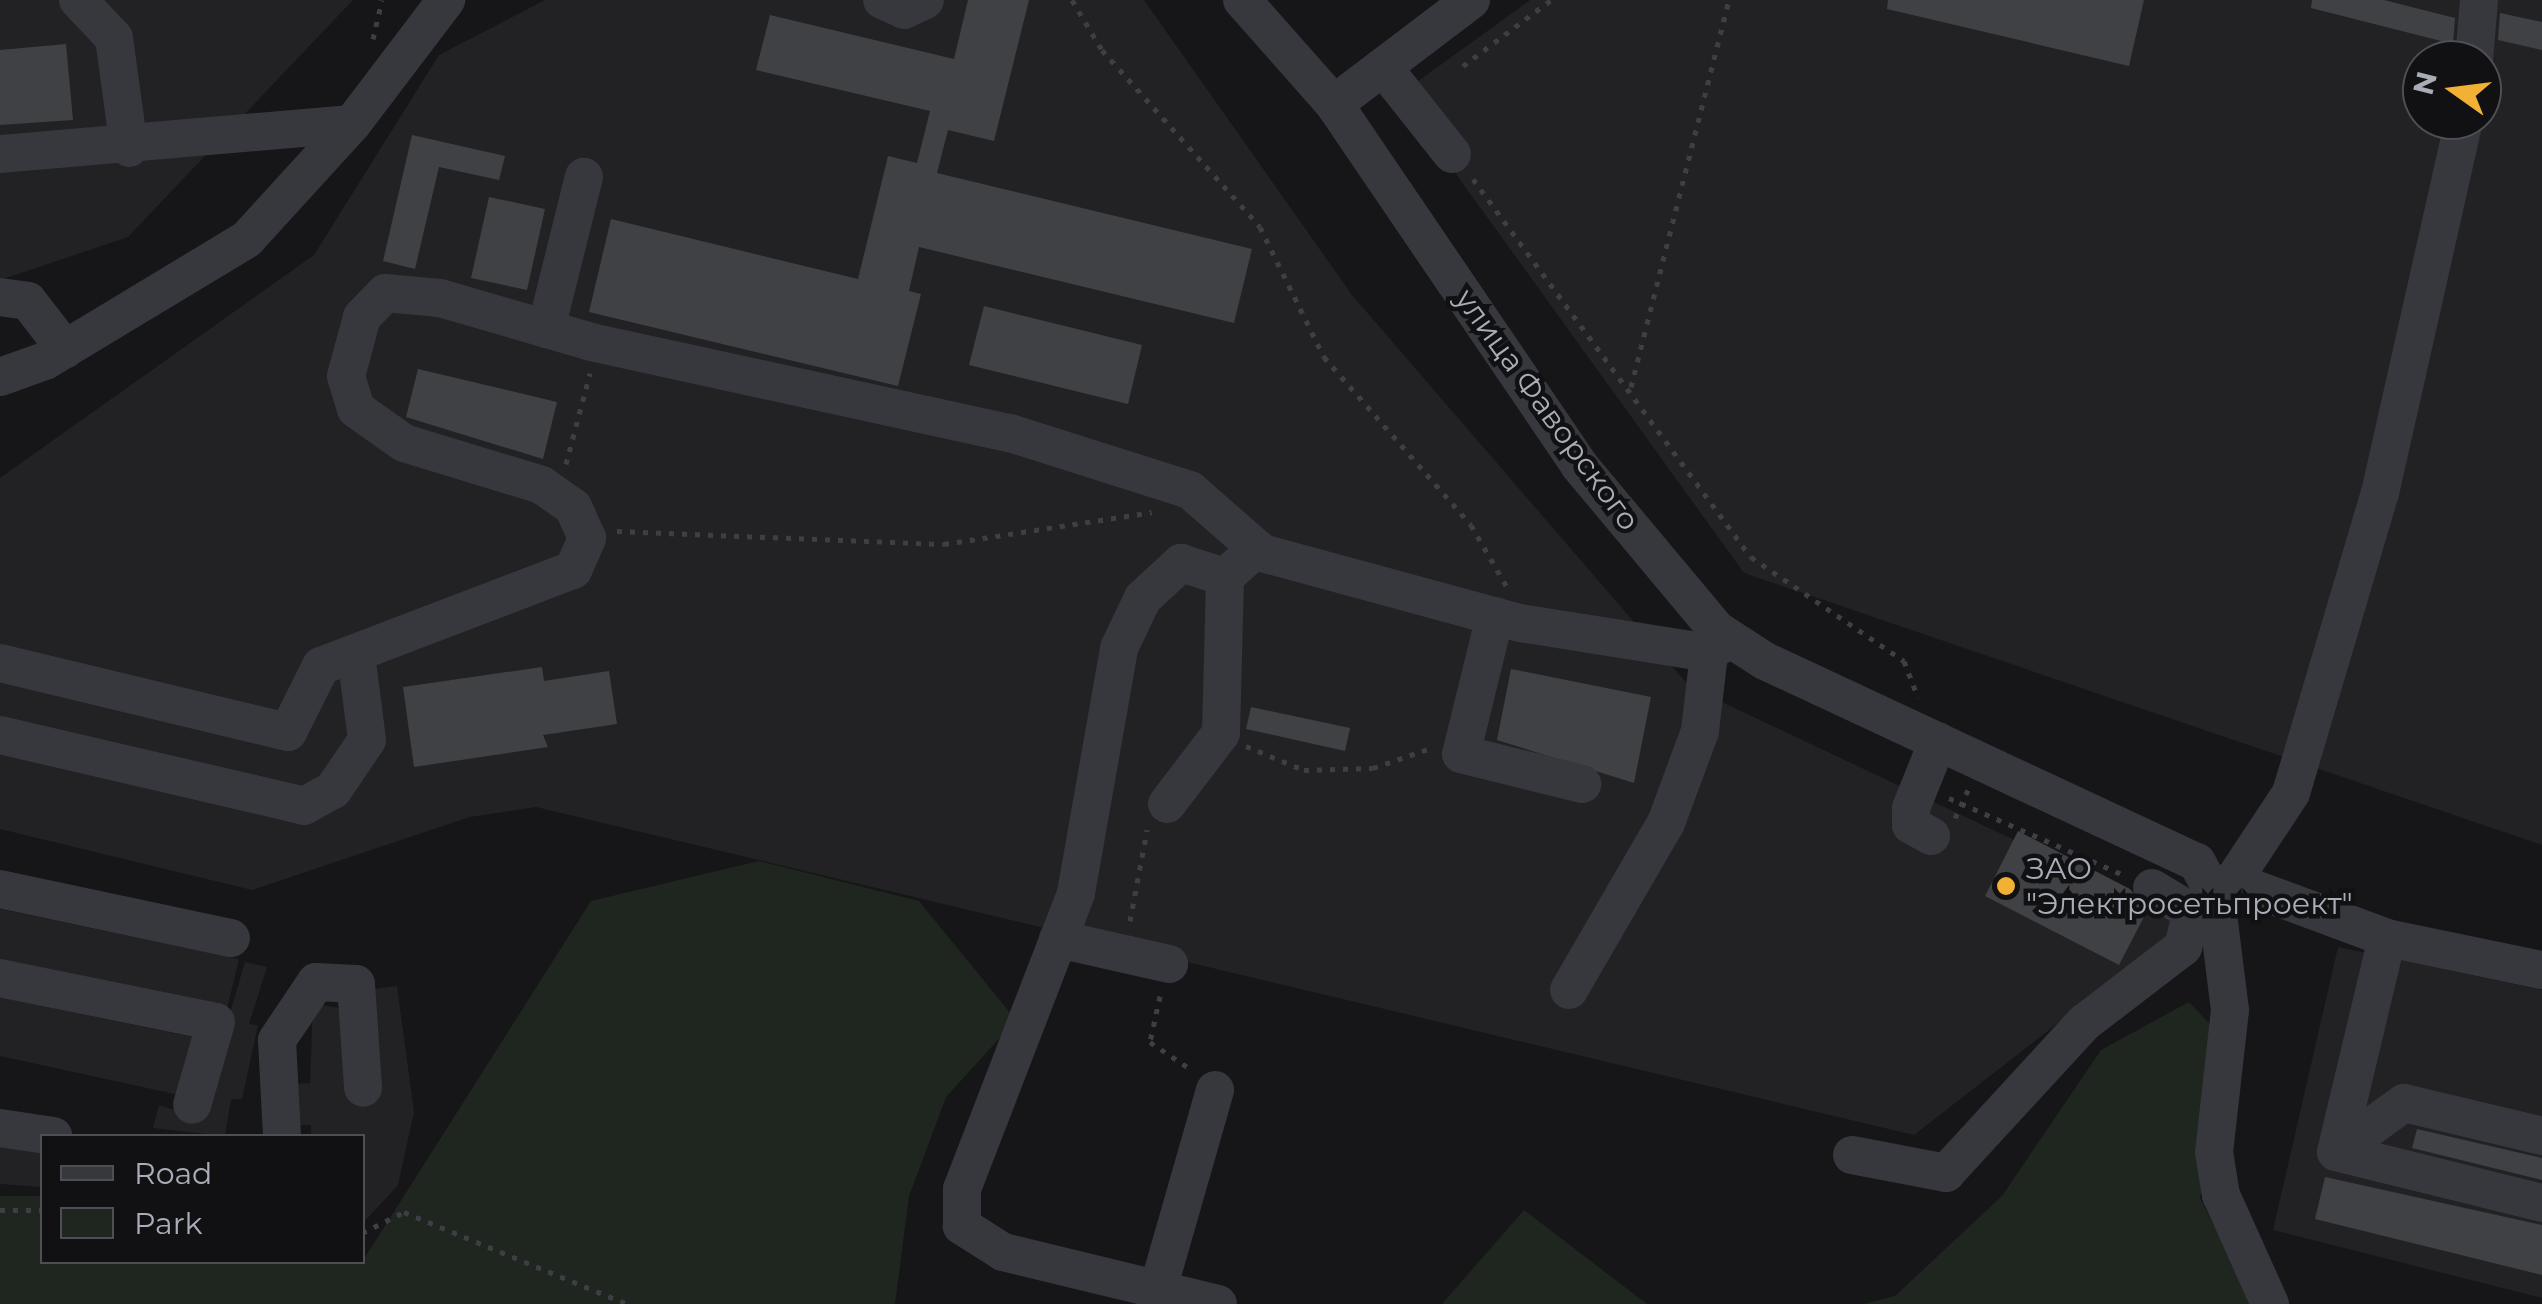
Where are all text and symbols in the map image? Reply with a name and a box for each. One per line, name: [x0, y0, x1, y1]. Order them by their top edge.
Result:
north arrow: [2402, 40, 2502, 140]
text: N: [2406, 68, 2444, 98]
street label: улица Фаворского: [1447, 282, 1647, 538]
place label: ЗАО "Электросетьпроект": [2026, 851, 2353, 922]
marker: ЗАО "Электросетьпроект": [1995, 875, 2017, 897]
legend: [40, 1134, 365, 1264]
text: Road: [134, 1155, 212, 1192]
text: Park: [134, 1205, 203, 1242]

